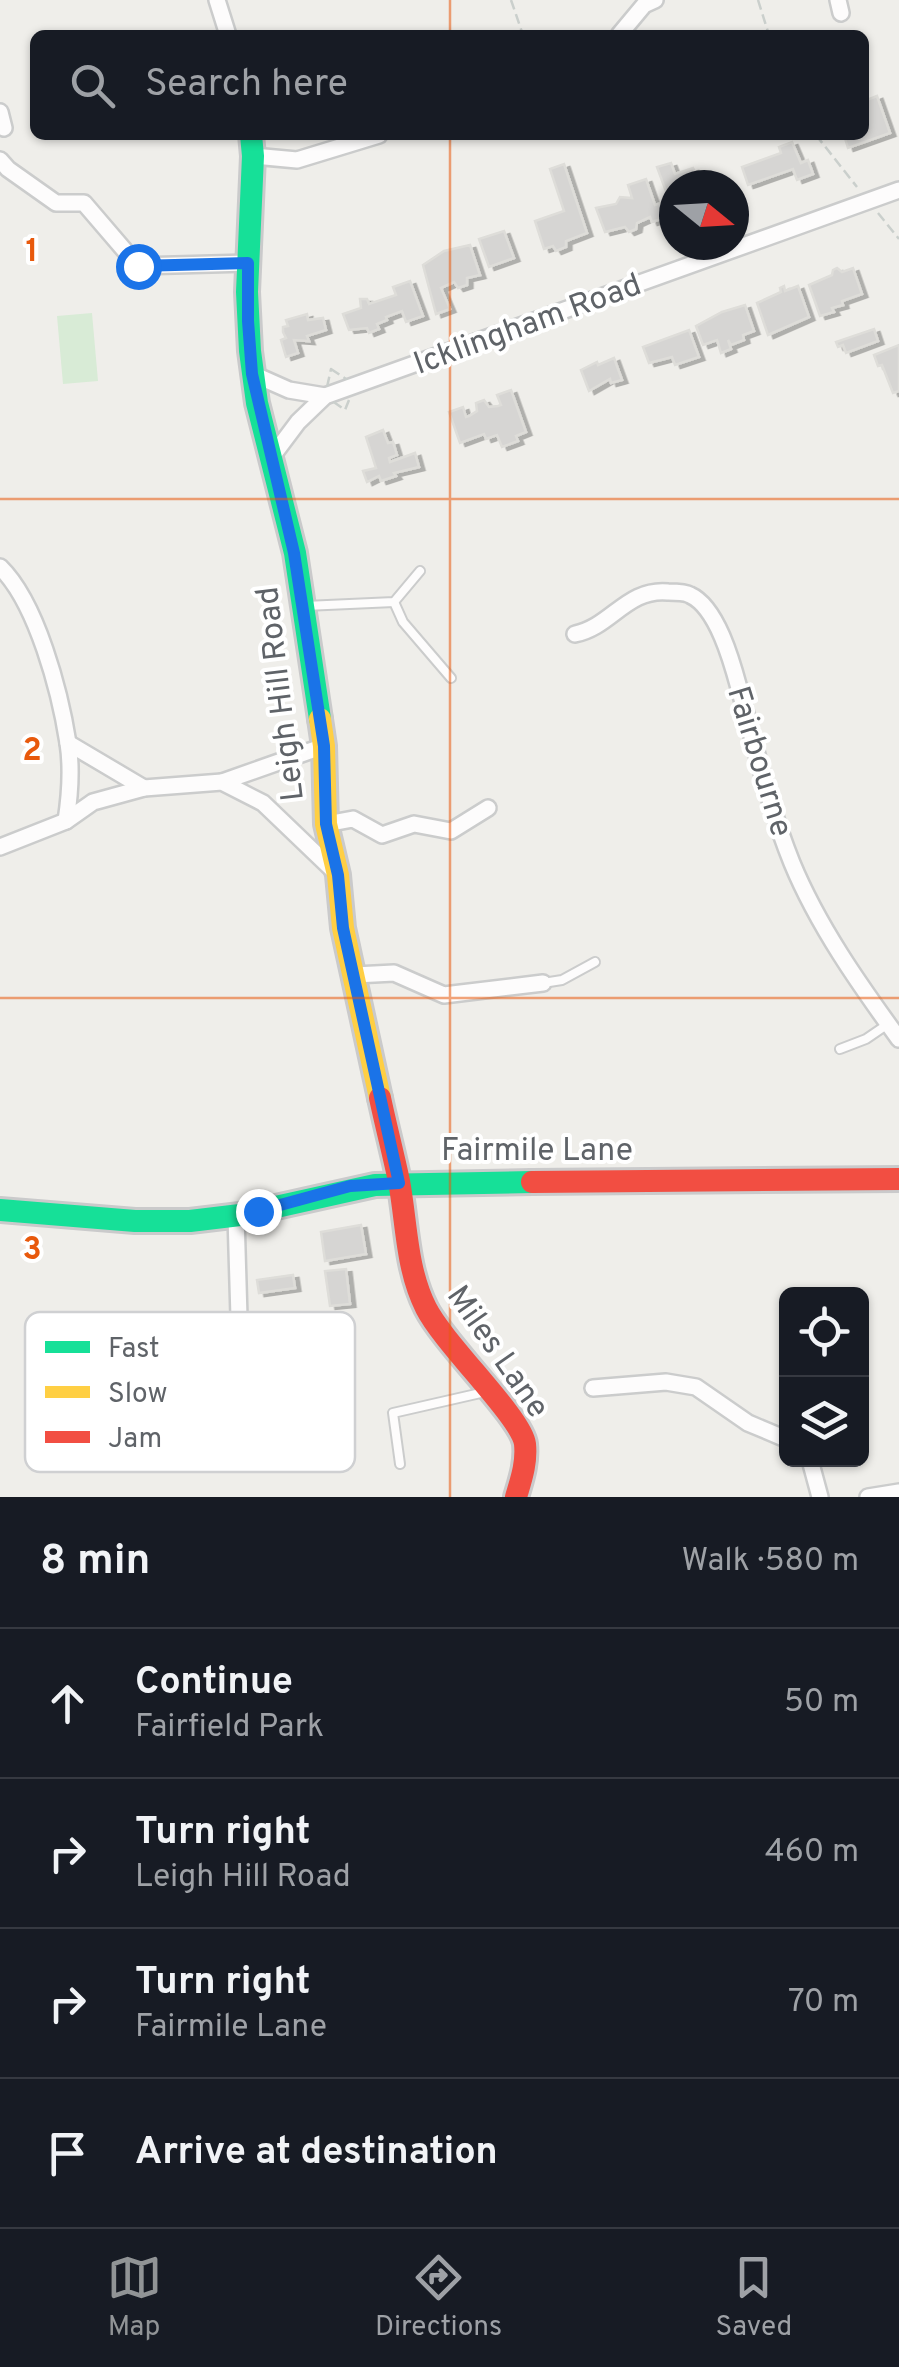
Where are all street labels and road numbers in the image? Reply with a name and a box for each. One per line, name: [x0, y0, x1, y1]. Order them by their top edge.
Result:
street label: Icklingham Road: [409, 266, 647, 386]
street label: Leigh Hill Road: [249, 584, 315, 803]
street label: Fairbourne: [716, 682, 800, 842]
street label: Fairmile Lane: [441, 1132, 633, 1172]
street label: Miles Lane: [436, 1279, 557, 1427]

